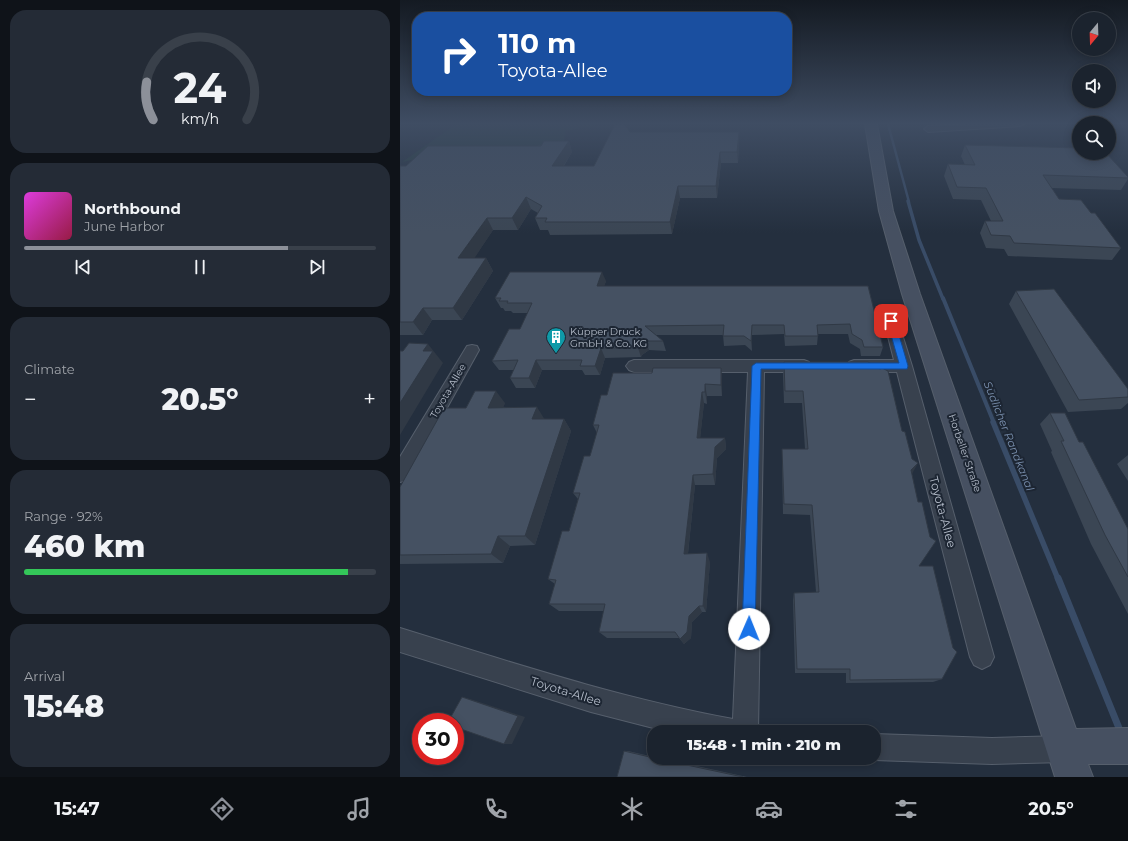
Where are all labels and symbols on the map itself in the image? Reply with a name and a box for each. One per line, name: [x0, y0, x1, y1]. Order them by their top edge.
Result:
north arrow: [1072, 12, 1116, 56]
pin: [874, 304, 908, 338]
place label: Küpper Druck GmbH & Co. KG: [570, 325, 647, 350]
building icon: Küpper Druck GmbH & Co. KG: [545, 326, 567, 354]
street label: Toyota-Allee: [427, 361, 469, 421]
water label: Südlicher Randkanal: [981, 379, 1037, 493]
street label: Horbeller Straße: [946, 412, 984, 494]
street label: Toyota-Allee: [926, 475, 960, 549]
position arrow: [728, 608, 770, 650]
street label: Toyota-Allee: [529, 673, 603, 709]
speed limit sign: 30: [412, 713, 464, 765]

